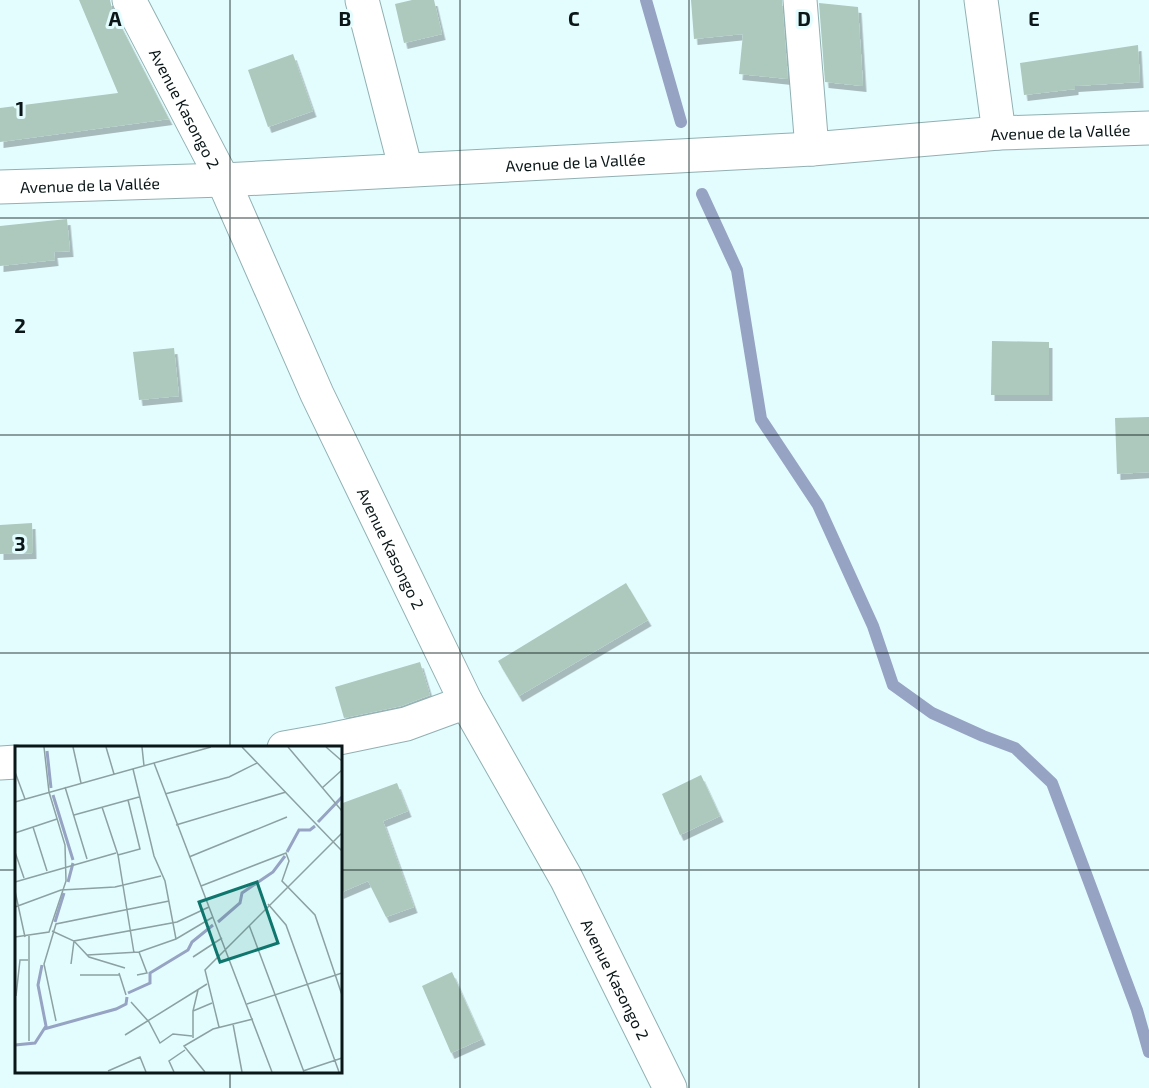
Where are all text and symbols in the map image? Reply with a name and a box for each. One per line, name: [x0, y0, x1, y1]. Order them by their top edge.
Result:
text: A: [108, 6, 122, 30]
text: B: [339, 6, 351, 30]
text: C: [568, 6, 580, 30]
text: D: [797, 6, 811, 30]
text: E: [1028, 6, 1040, 30]
street label: Avenue Kasongo 2: [146, 45, 225, 171]
text: 1: [16, 96, 24, 120]
street label: Avenue de la Vallée: [990, 119, 1131, 143]
street label: Avenue de la Vallée: [505, 148, 646, 175]
street label: Avenue de la Vallée: [20, 172, 160, 196]
text: 2: [14, 313, 26, 337]
street label: Avenue Kasongo 2: [354, 484, 429, 612]
text: 3: [14, 531, 26, 555]
inset map: [15, 746, 342, 1073]
street label: Avenue Kasongo 2: [578, 915, 654, 1043]

